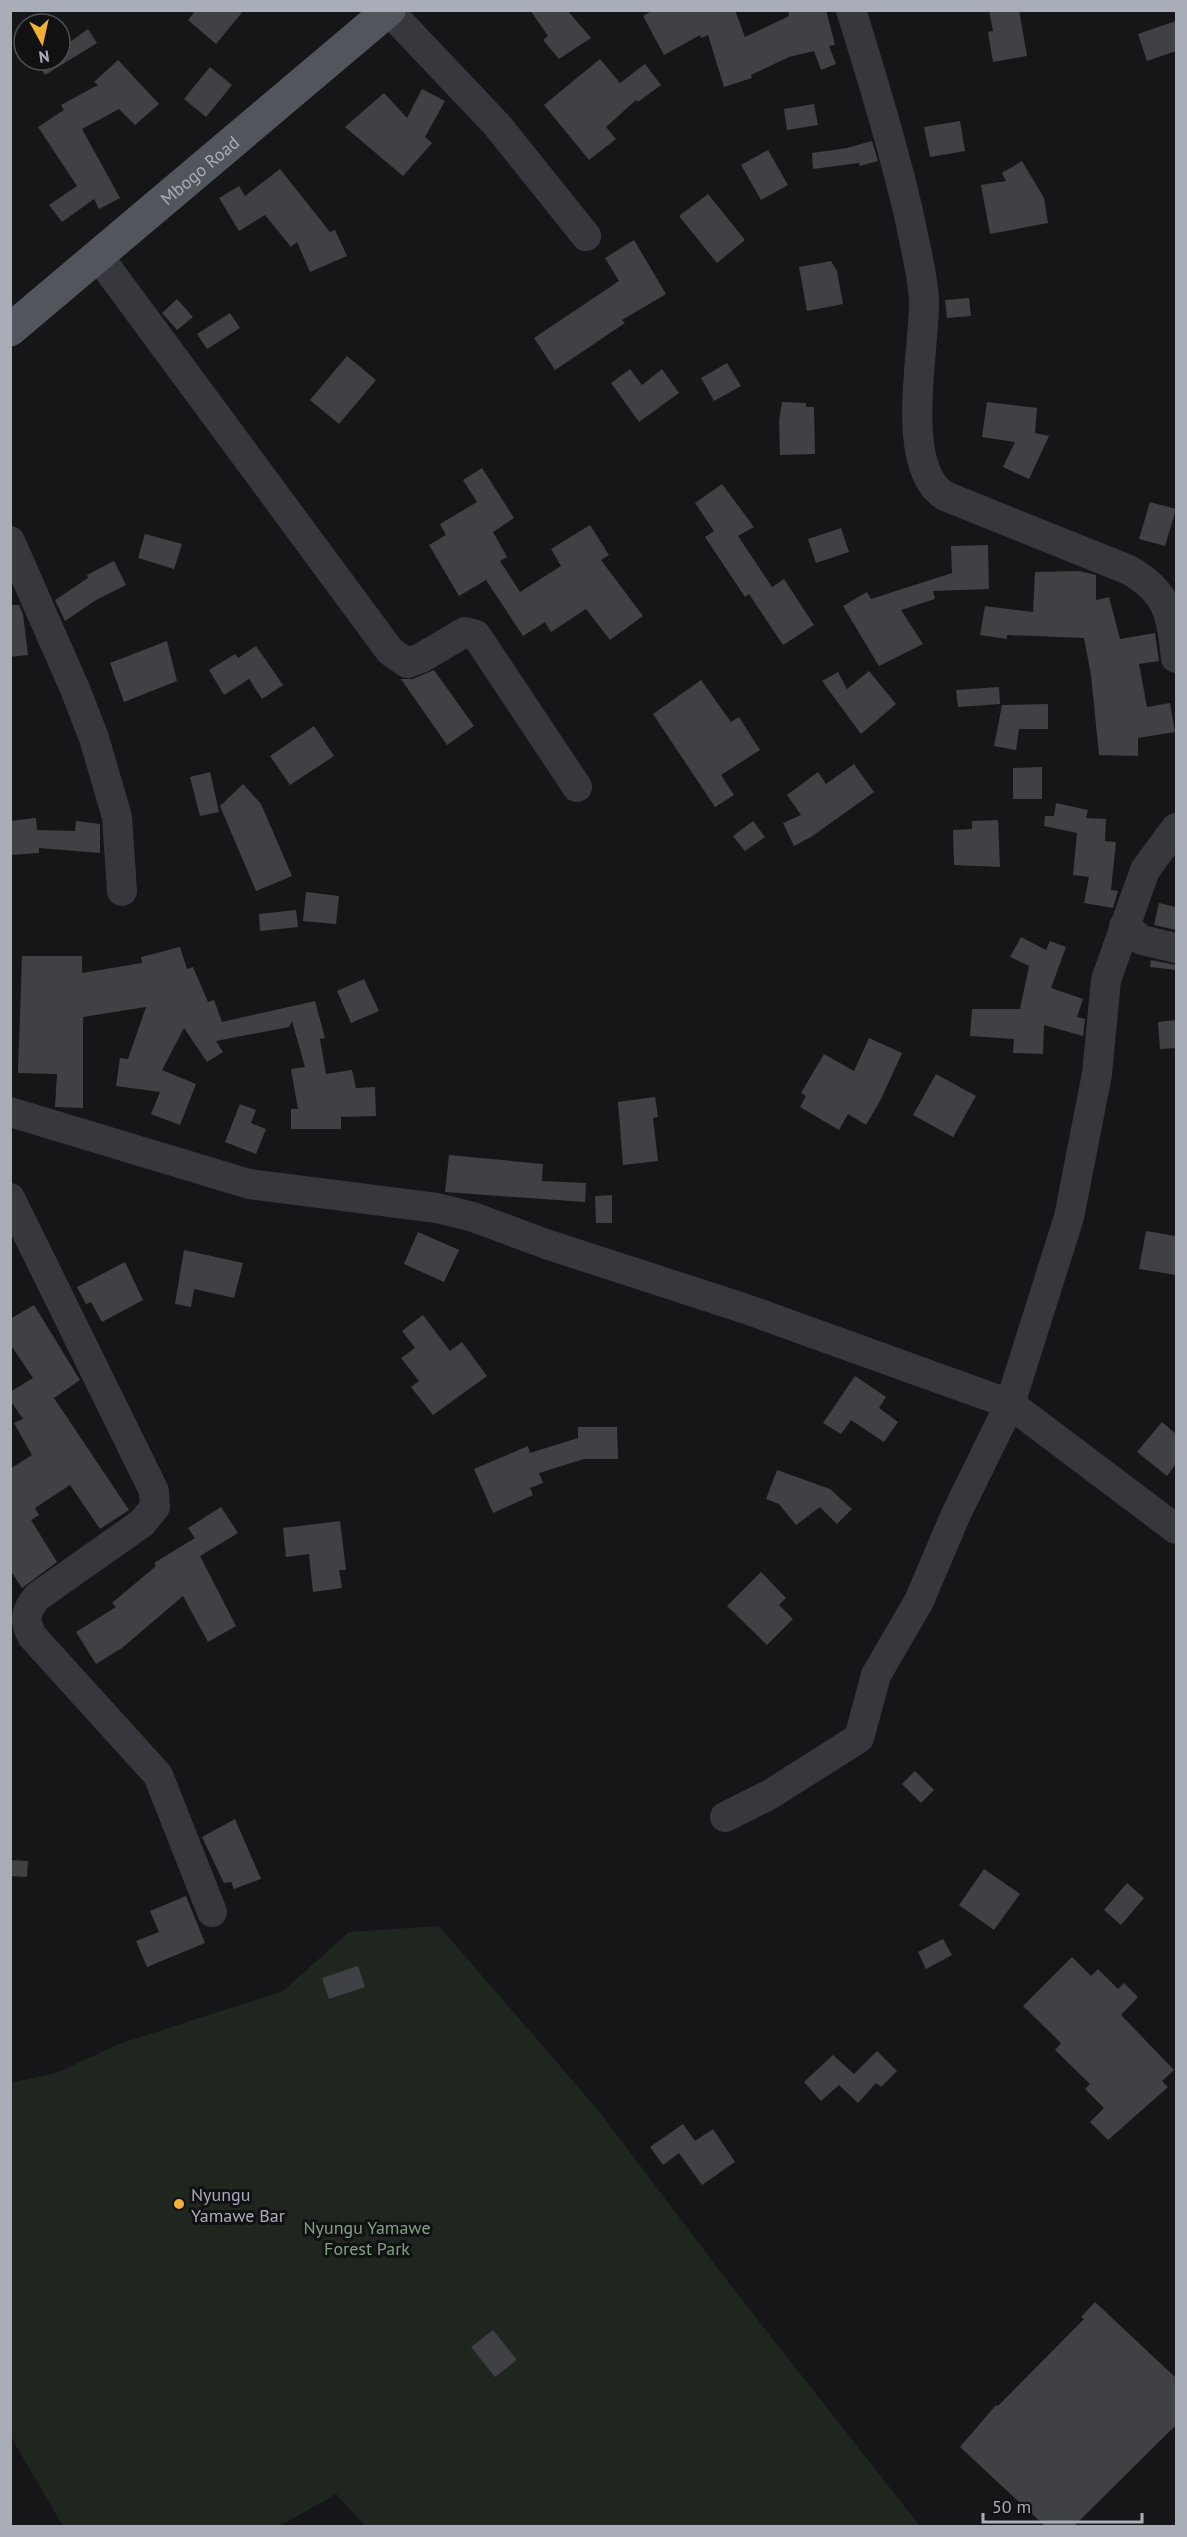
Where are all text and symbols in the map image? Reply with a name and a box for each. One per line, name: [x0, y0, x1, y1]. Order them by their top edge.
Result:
north arrow: [12, 12, 72, 72]
text: N: [37, 46, 51, 67]
street label: Mbogo Road: [155, 130, 244, 210]
place label: Nyungu Yamawe Bar: [191, 2183, 285, 2227]
marker: Nyungu Yamawe Bar: [172, 2197, 186, 2211]
park label: Nyungu Yamawe Forest Park: [303, 2216, 431, 2260]
scale bar: [983, 2486, 1142, 2524]
text: 50 m: [992, 2495, 1031, 2518]

